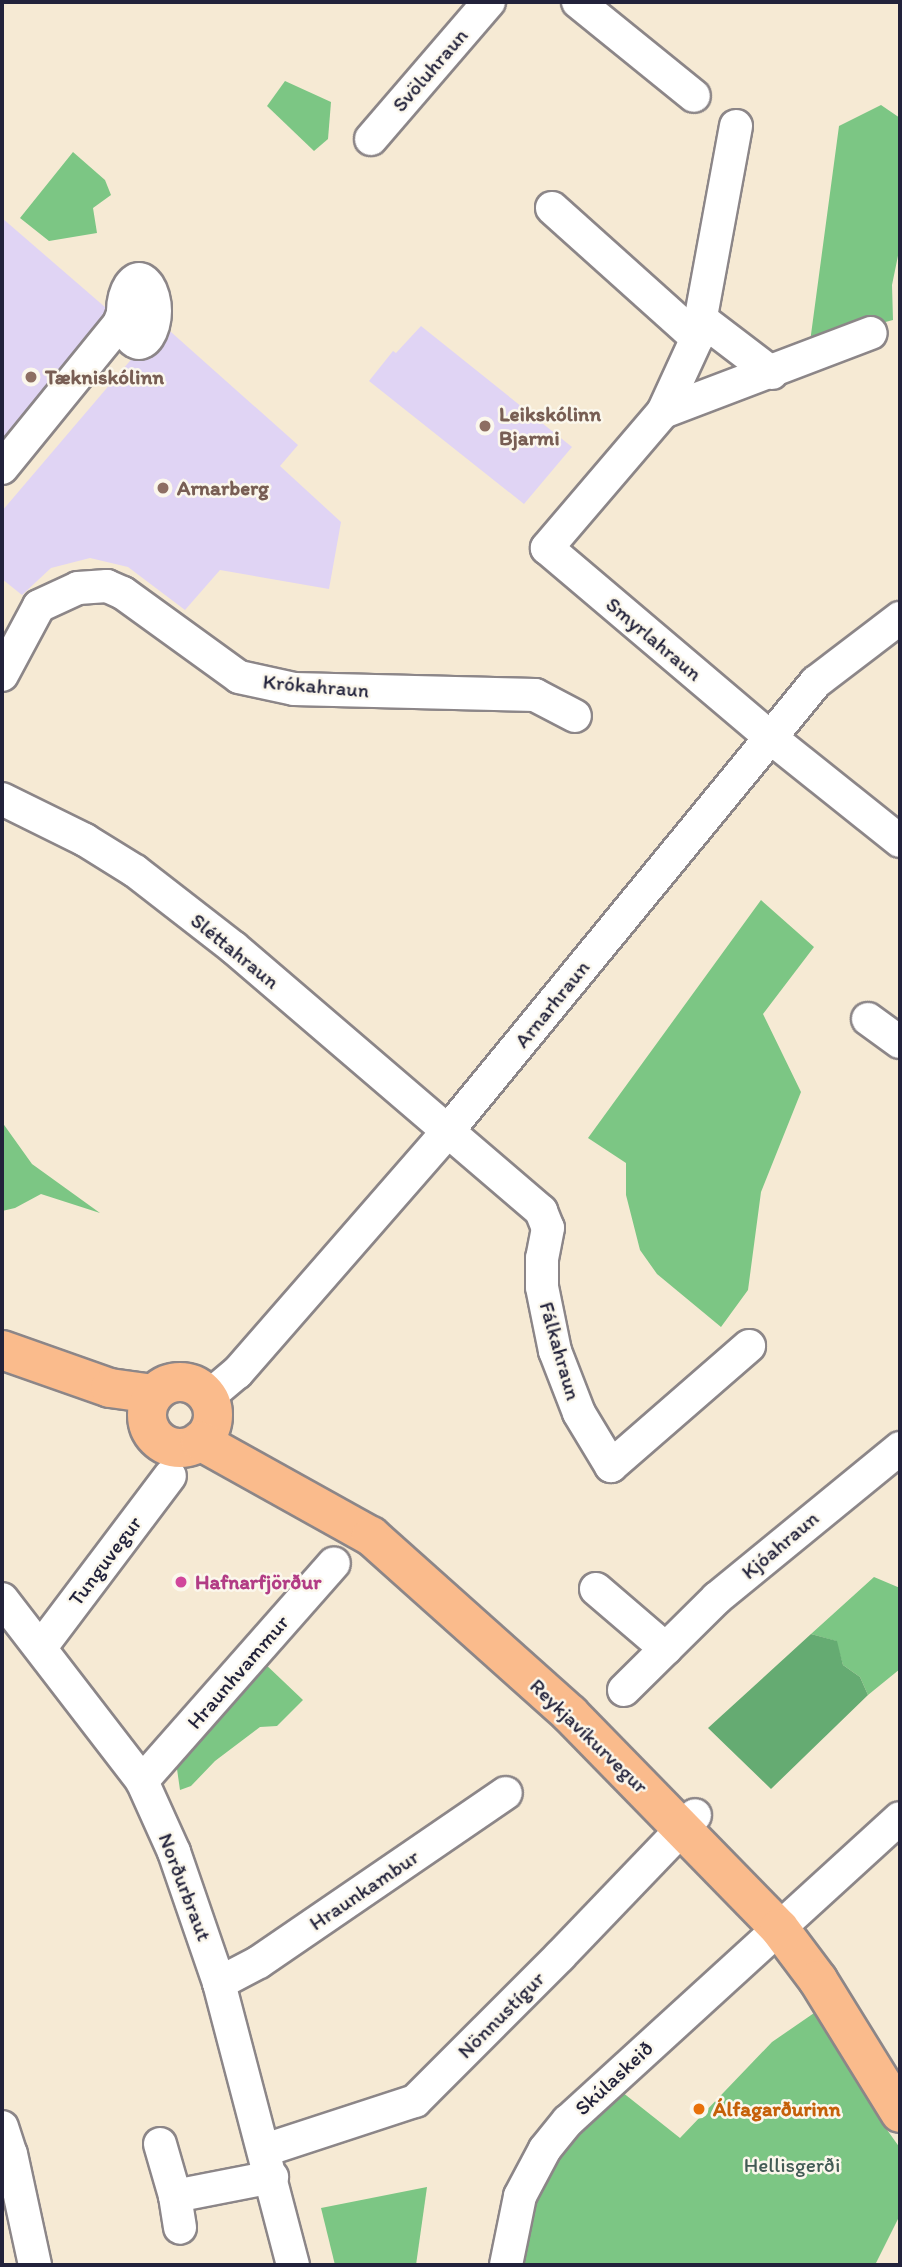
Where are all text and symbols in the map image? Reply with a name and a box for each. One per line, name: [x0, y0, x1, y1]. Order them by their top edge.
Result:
street label: Svöluhraun: [387, 23, 473, 117]
place label: Tækniskólinn: [45, 364, 164, 390]
marker: Tækniskólinn: [23, 369, 39, 385]
place label: Leikskólinn Bjarmi: [499, 401, 601, 451]
marker: Leikskólinn Bjarmi: [477, 418, 493, 434]
place label: Arnarberg: [177, 475, 269, 501]
marker: Arnarberg: [155, 480, 171, 496]
street label: Smyrlahraun: [601, 592, 707, 686]
street label: Krókahraun: [262, 669, 370, 703]
street label: Sléttahraun: [186, 908, 284, 994]
street label: Arnarhraun: [509, 955, 595, 1053]
street label: Fálkahraun: [534, 1299, 586, 1403]
street label: Kjóahraun: [736, 1505, 824, 1585]
street label: Tunguvegur: [63, 1511, 147, 1611]
place label: Hafnarfjörður: [195, 1569, 321, 1595]
marker: Hafnarfjörður: [173, 1574, 189, 1590]
street label: Hraunhvammur: [182, 1610, 294, 1734]
street label: Reykjavíkurvegur: [525, 1673, 653, 1799]
street label: Norðurbraut: [153, 1830, 217, 1944]
street label: Hraunkambur: [304, 1844, 424, 1936]
street label: Nönnustígur: [452, 1966, 550, 2064]
street label: Skúlaskeið: [570, 2035, 658, 2121]
place label: Álfagarðurinn: [713, 2096, 840, 2122]
marker: Álfagarðurinn: [691, 2101, 707, 2117]
park label: Hellisgerði: [744, 2152, 840, 2178]

